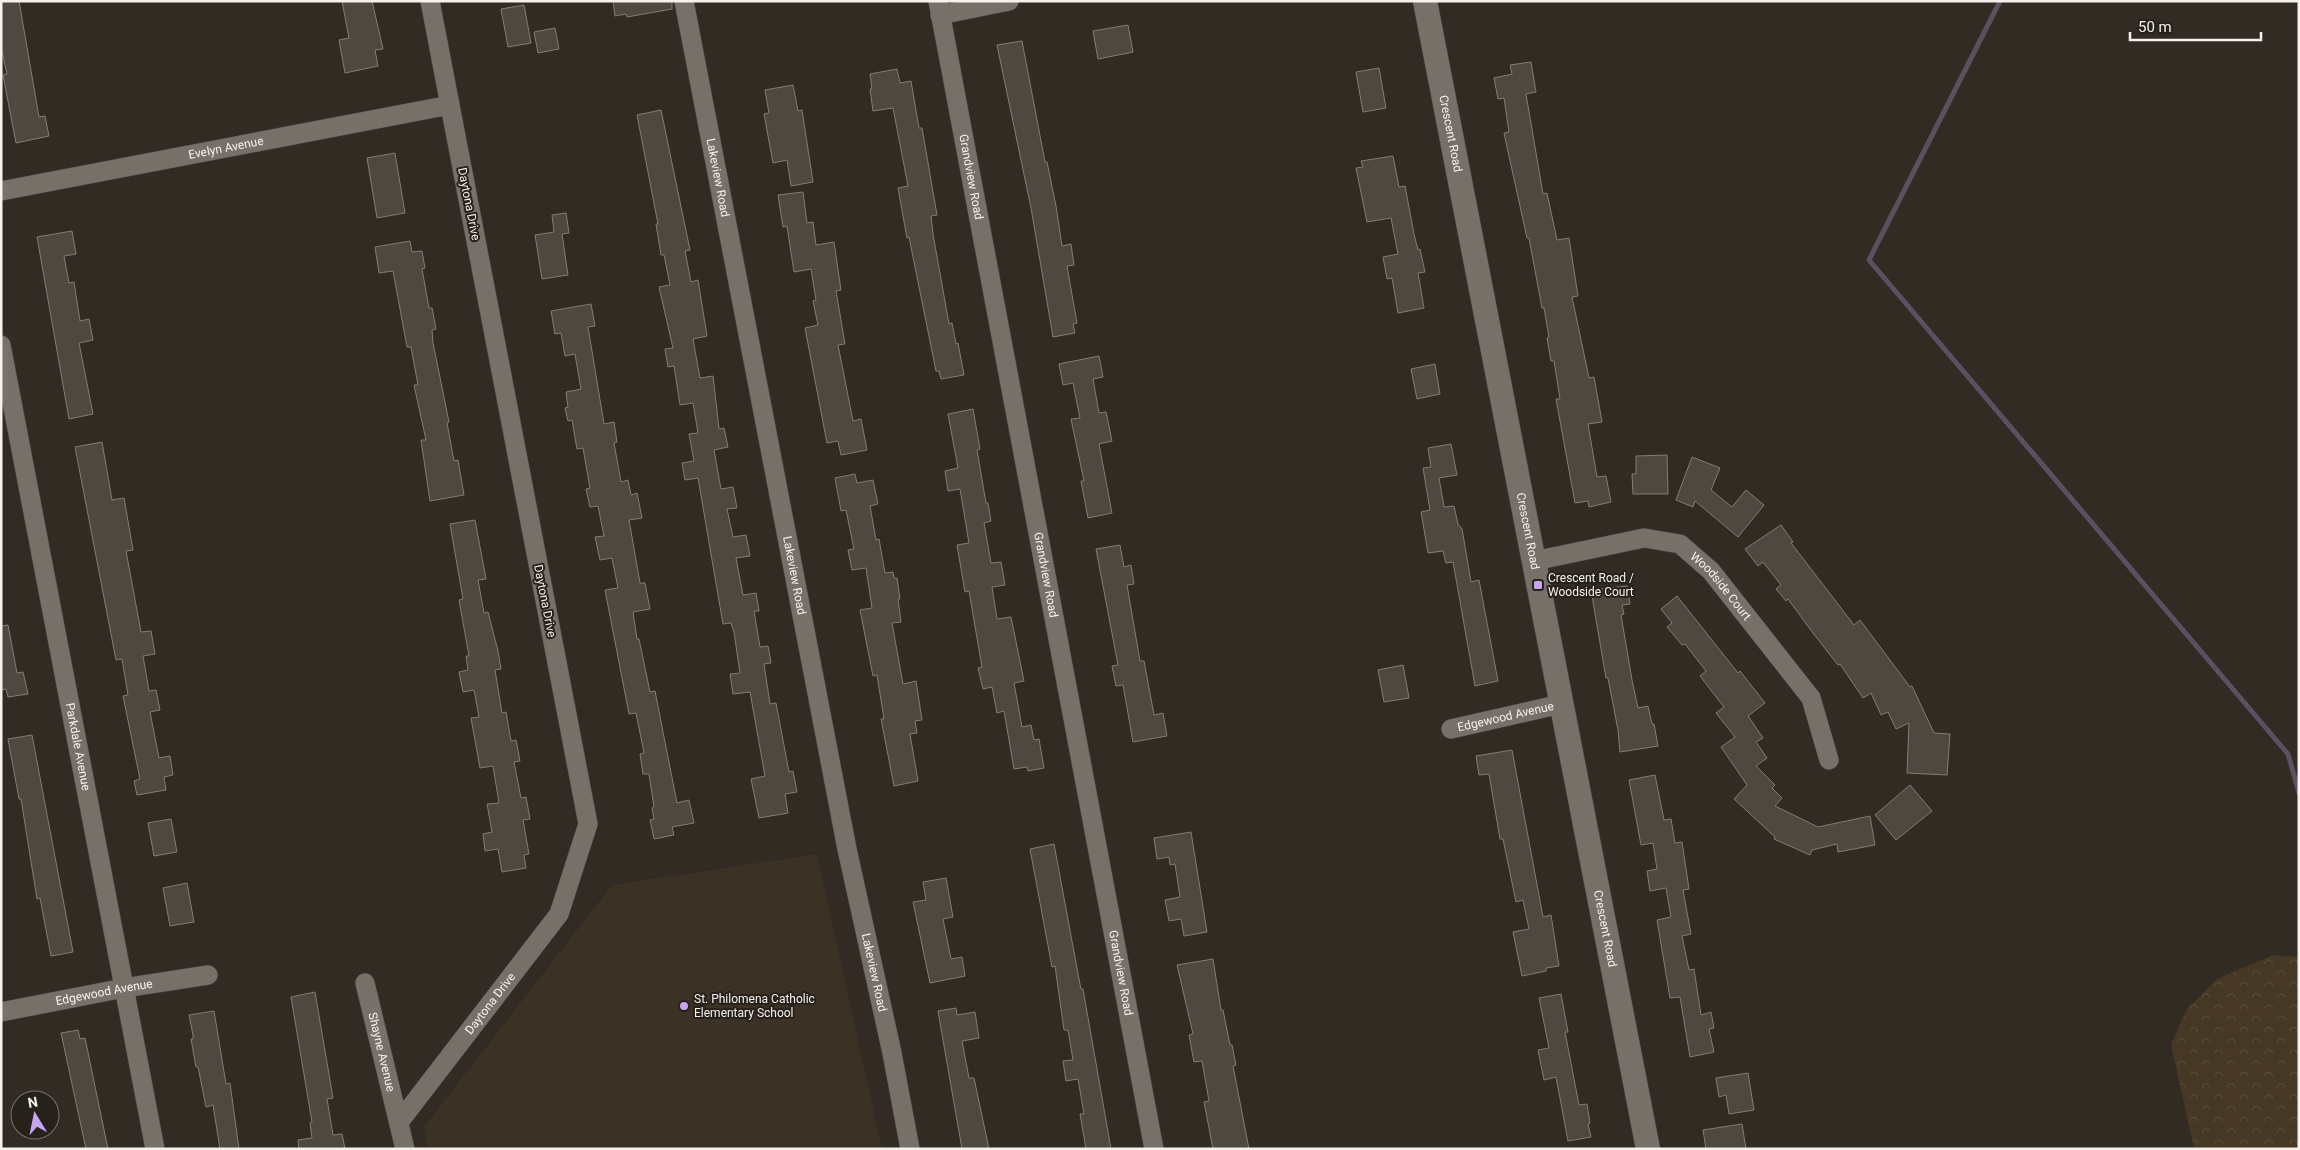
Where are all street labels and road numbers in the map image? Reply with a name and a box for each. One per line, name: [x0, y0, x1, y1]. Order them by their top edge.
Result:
street label: Crescent Road: [1436, 94, 1465, 173]
street label: Grandview Road: [956, 133, 986, 221]
street label: Evelyn Avenue: [187, 134, 265, 162]
street label: Lakeview Road: [704, 137, 732, 218]
street label: Daytona Drive: [455, 166, 483, 242]
street label: Crescent Road: [1514, 491, 1542, 571]
street label: Grandview Road: [1031, 531, 1061, 619]
street label: Lakeview Road: [780, 535, 809, 616]
street label: Woodside Court: [1688, 549, 1754, 623]
street label: Daytona Drive: [531, 563, 559, 639]
street label: Edgewood Avenue: [1456, 699, 1555, 734]
street label: Parkdale Avenue: [63, 702, 93, 792]
street label: Crescent Road: [1591, 889, 1620, 968]
street label: Grandview Road: [1106, 929, 1136, 1017]
street label: Lakeview Road: [859, 932, 890, 1013]
street label: Daytona Drive: [462, 970, 518, 1037]
street label: Edgewood Avenue: [54, 977, 154, 1008]
street label: Shayne Avenue: [365, 1011, 398, 1093]

